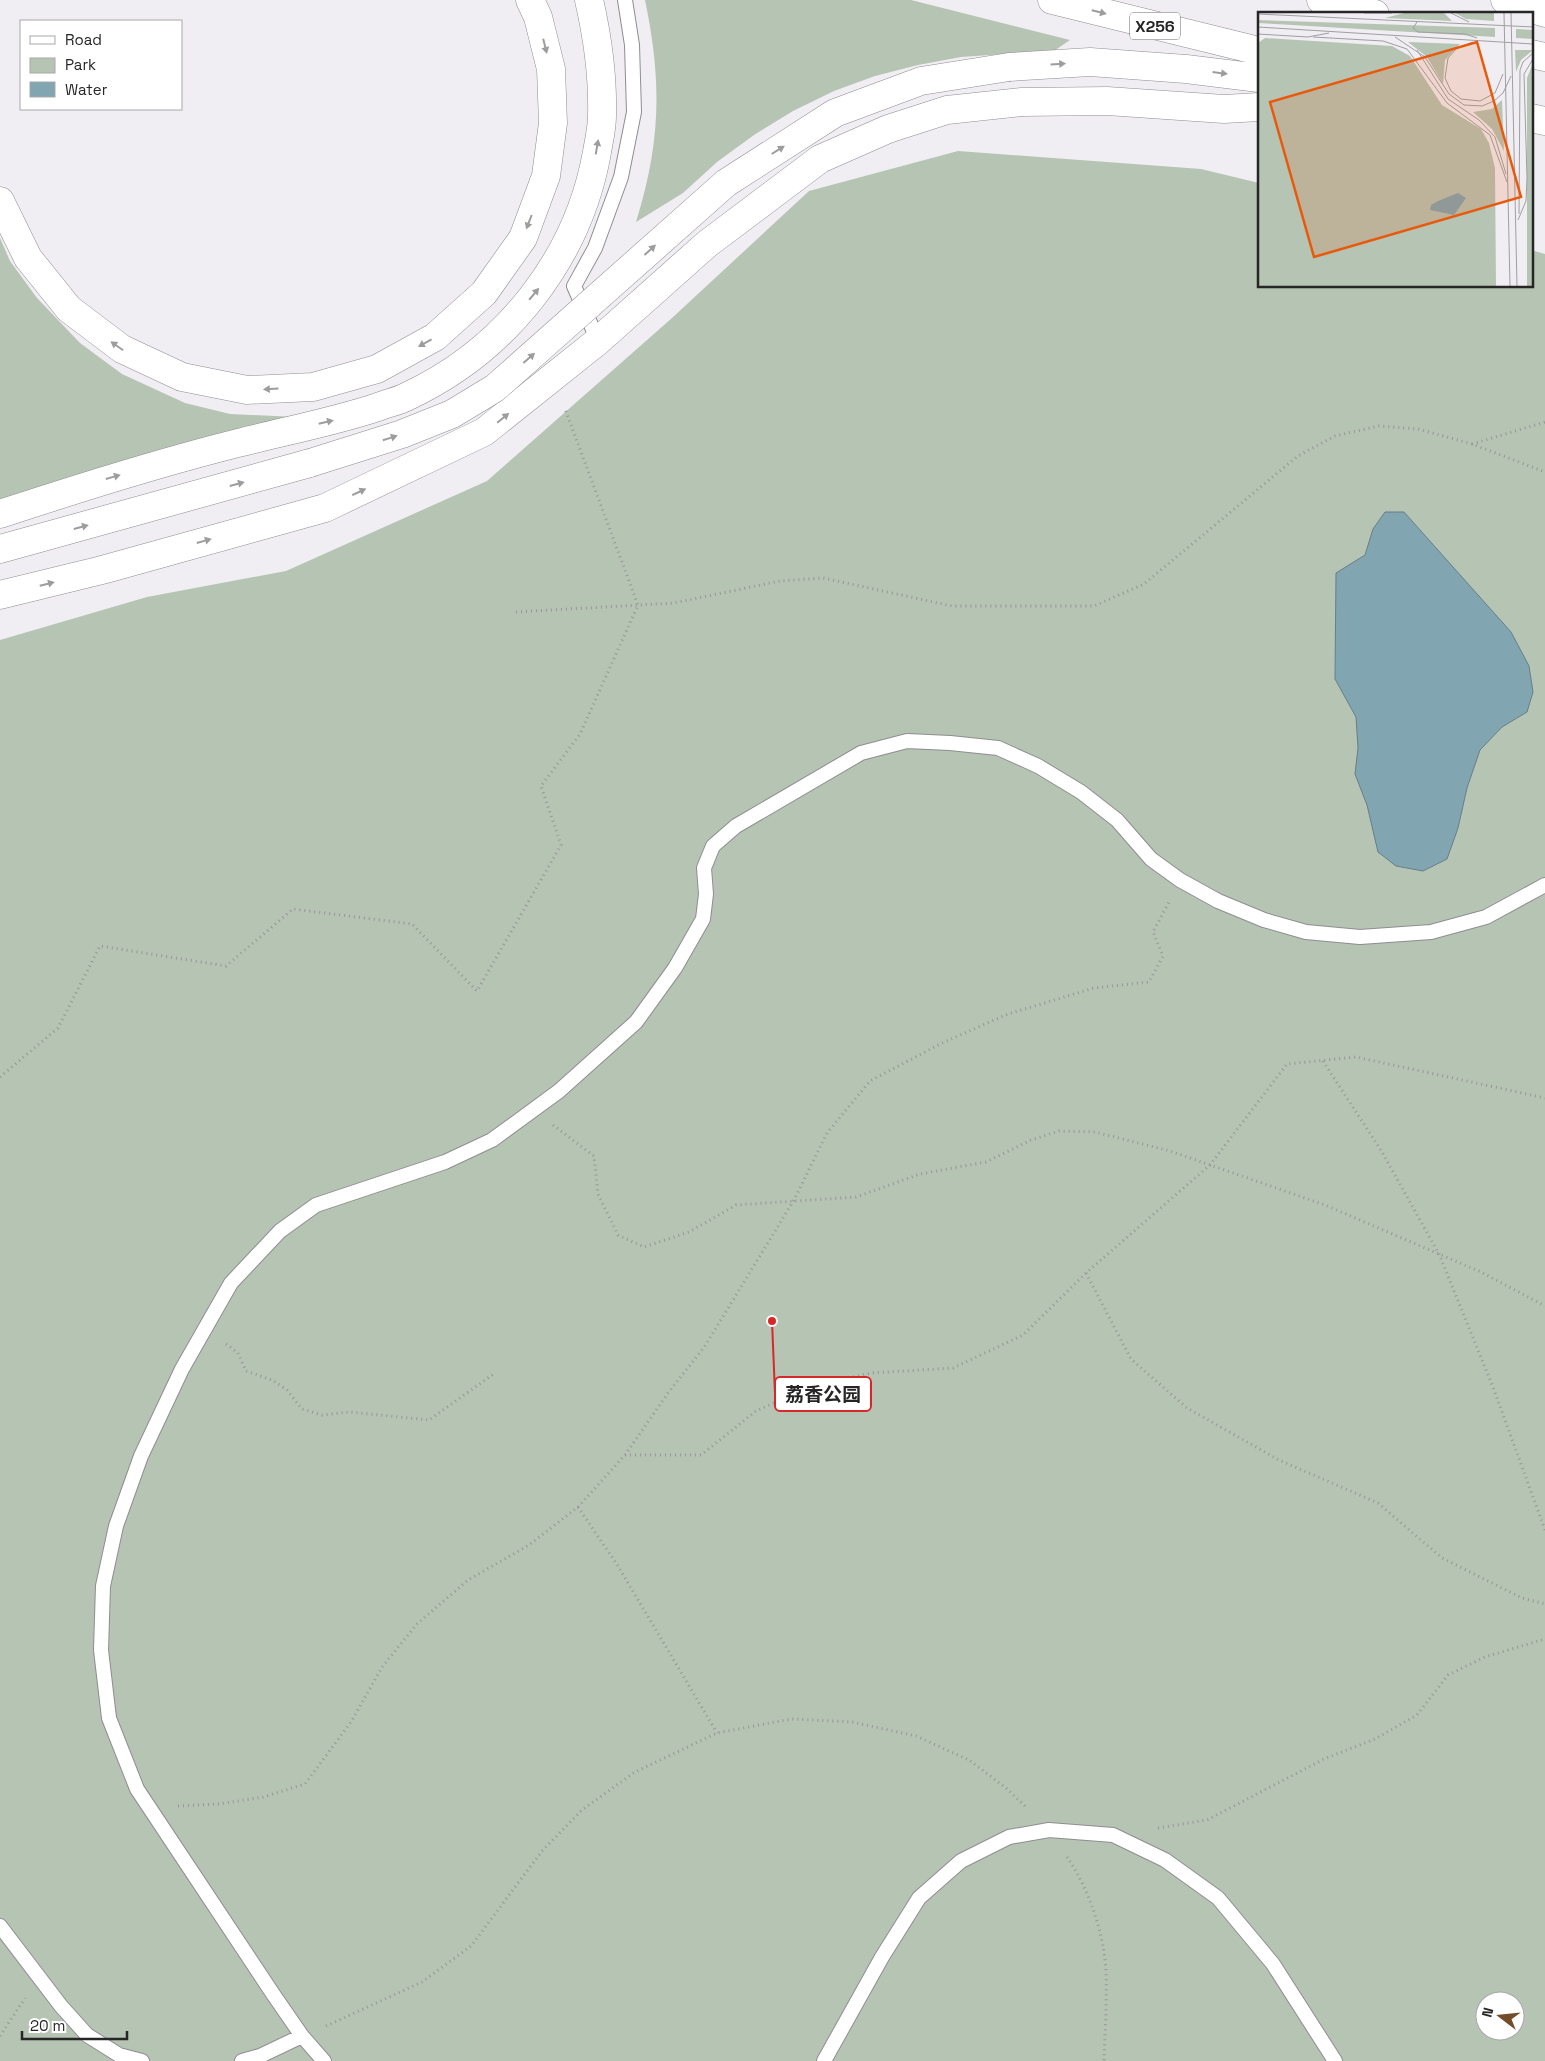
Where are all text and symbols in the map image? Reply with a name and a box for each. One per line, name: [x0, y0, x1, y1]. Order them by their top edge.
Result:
one-way arrow: [1091, 8, 1106, 16]
road number: X256: [1130, 12, 1180, 40]
inset map: [1258, 12, 1532, 288]
legend: [20, 20, 182, 110]
text: Road: [65, 30, 102, 49]
one-way arrow: [541, 39, 549, 54]
text: Park: [65, 55, 96, 74]
one-way arrow: [1050, 59, 1066, 67]
one-way arrow: [1212, 69, 1228, 77]
text: Water: [65, 80, 108, 99]
one-way arrow: [594, 138, 602, 154]
one-way arrow: [771, 145, 784, 155]
one-way arrow: [525, 215, 533, 230]
one-way arrow: [644, 244, 656, 256]
one-way arrow: [529, 288, 540, 301]
one-way arrow: [417, 339, 432, 347]
one-way arrow: [111, 340, 124, 351]
one-way arrow: [523, 353, 535, 364]
one-way arrow: [263, 385, 279, 393]
one-way arrow: [496, 412, 509, 423]
one-way arrow: [318, 418, 333, 426]
one-way arrow: [382, 434, 397, 442]
one-way arrow: [105, 473, 120, 481]
one-way arrow: [230, 479, 245, 487]
one-way arrow: [351, 488, 366, 496]
one-way arrow: [73, 523, 88, 531]
one-way arrow: [197, 537, 212, 545]
one-way arrow: [40, 579, 55, 587]
callout: 荔香公园: [775, 1377, 871, 1411]
text: 荔香公园: [785, 1382, 861, 1407]
north arrow: [1475, 1991, 1525, 2041]
text: N: [1478, 2005, 1497, 2019]
scale bar: [22, 2008, 128, 2040]
text: 20 m: [30, 2016, 65, 2035]

